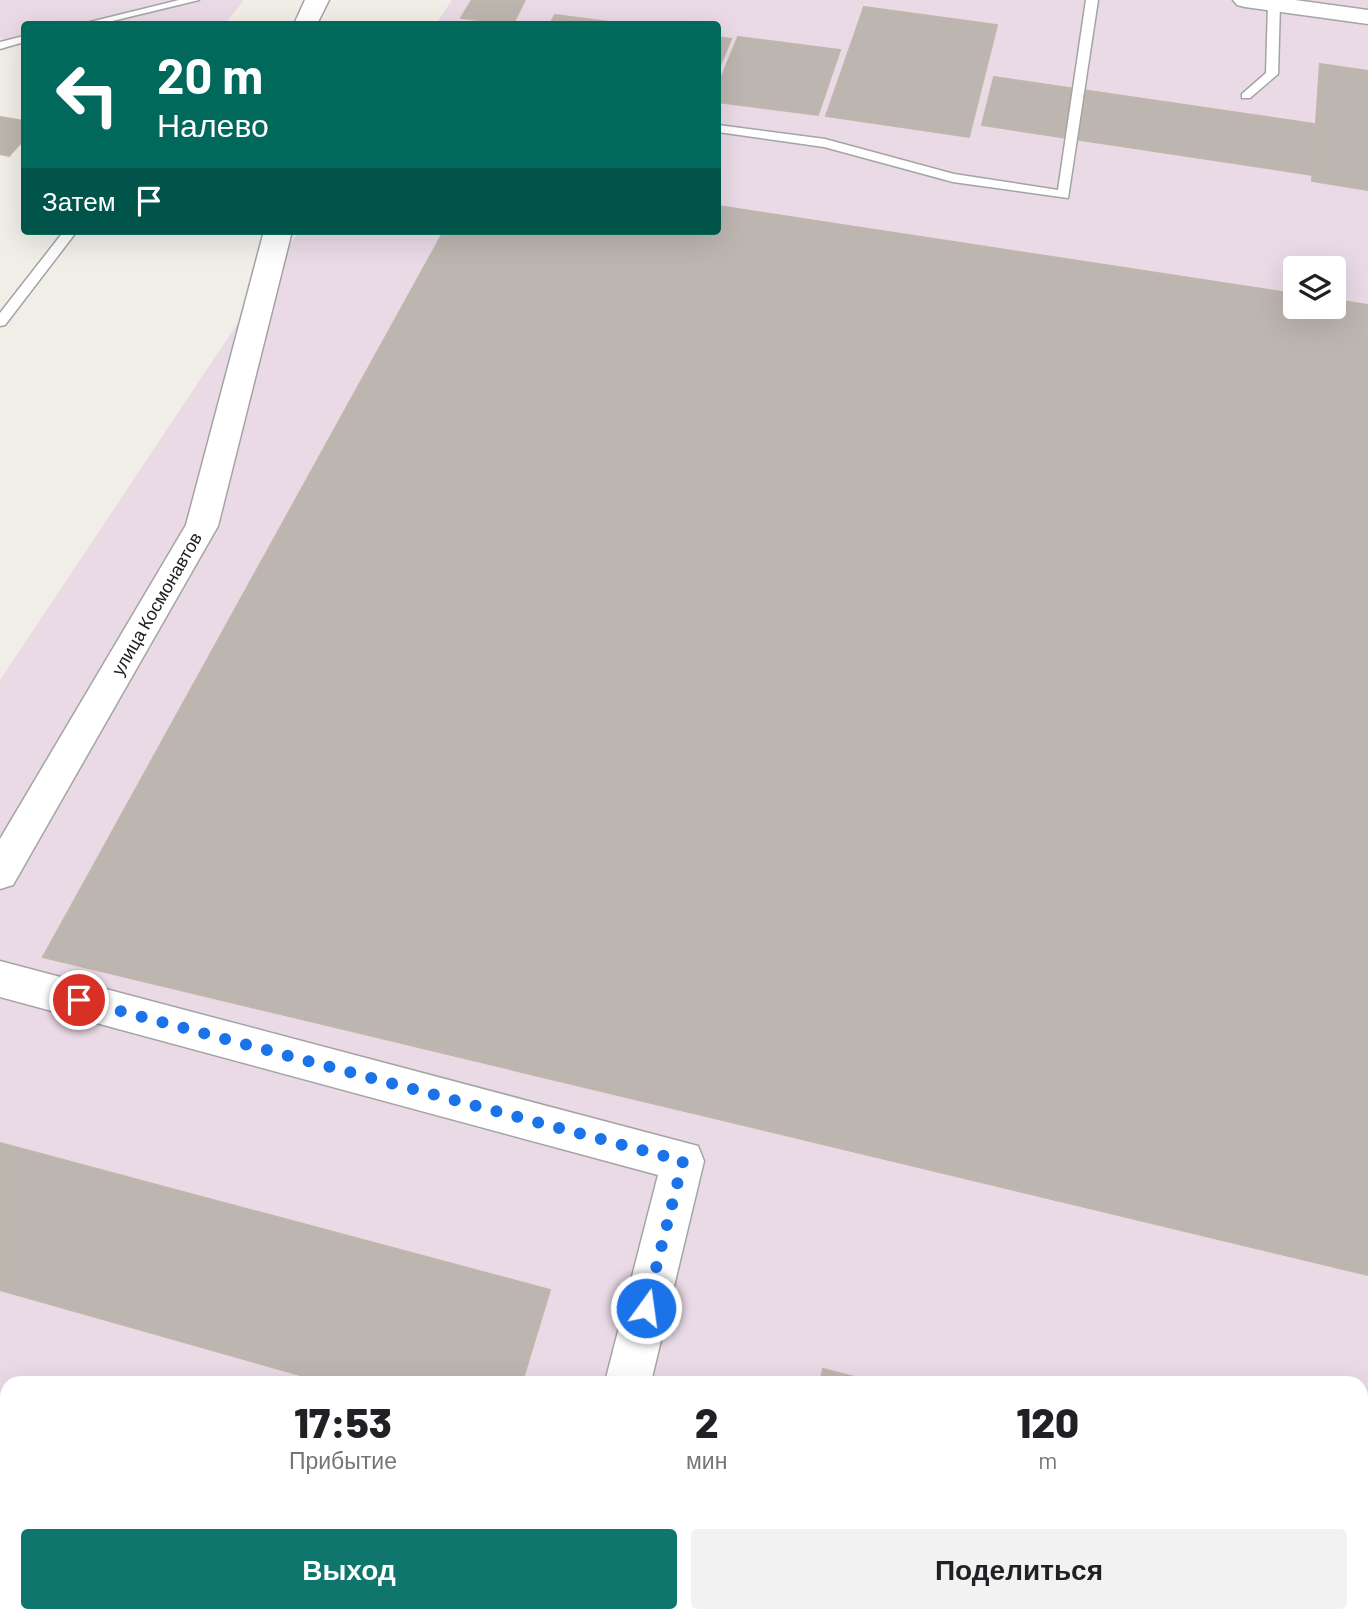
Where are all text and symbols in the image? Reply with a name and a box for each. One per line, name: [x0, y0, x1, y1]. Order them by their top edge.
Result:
text: 20 m: [157, 45, 263, 104]
icon: left: [42, 49, 133, 140]
text: Налево: [157, 105, 269, 143]
icon: arrive: [130, 182, 168, 220]
text: Затем: [42, 185, 116, 216]
map controls: [1283, 256, 1346, 319]
button: layers: [1283, 256, 1346, 319]
street label: улица Космонавтов: [106, 528, 206, 679]
pin: [49, 970, 109, 1030]
icon: arrive: [60, 981, 98, 1019]
position arrow: [609, 1271, 683, 1345]
text: 17:53: [294, 1396, 392, 1446]
text: 2: [695, 1396, 719, 1446]
text: 120: [1016, 1396, 1079, 1446]
text: Прибытие: [289, 1446, 397, 1474]
text: мин: [686, 1446, 727, 1474]
text: m: [1038, 1446, 1057, 1474]
button: Выход: [21, 1529, 677, 1609]
button: Поделиться: [691, 1529, 1347, 1609]

